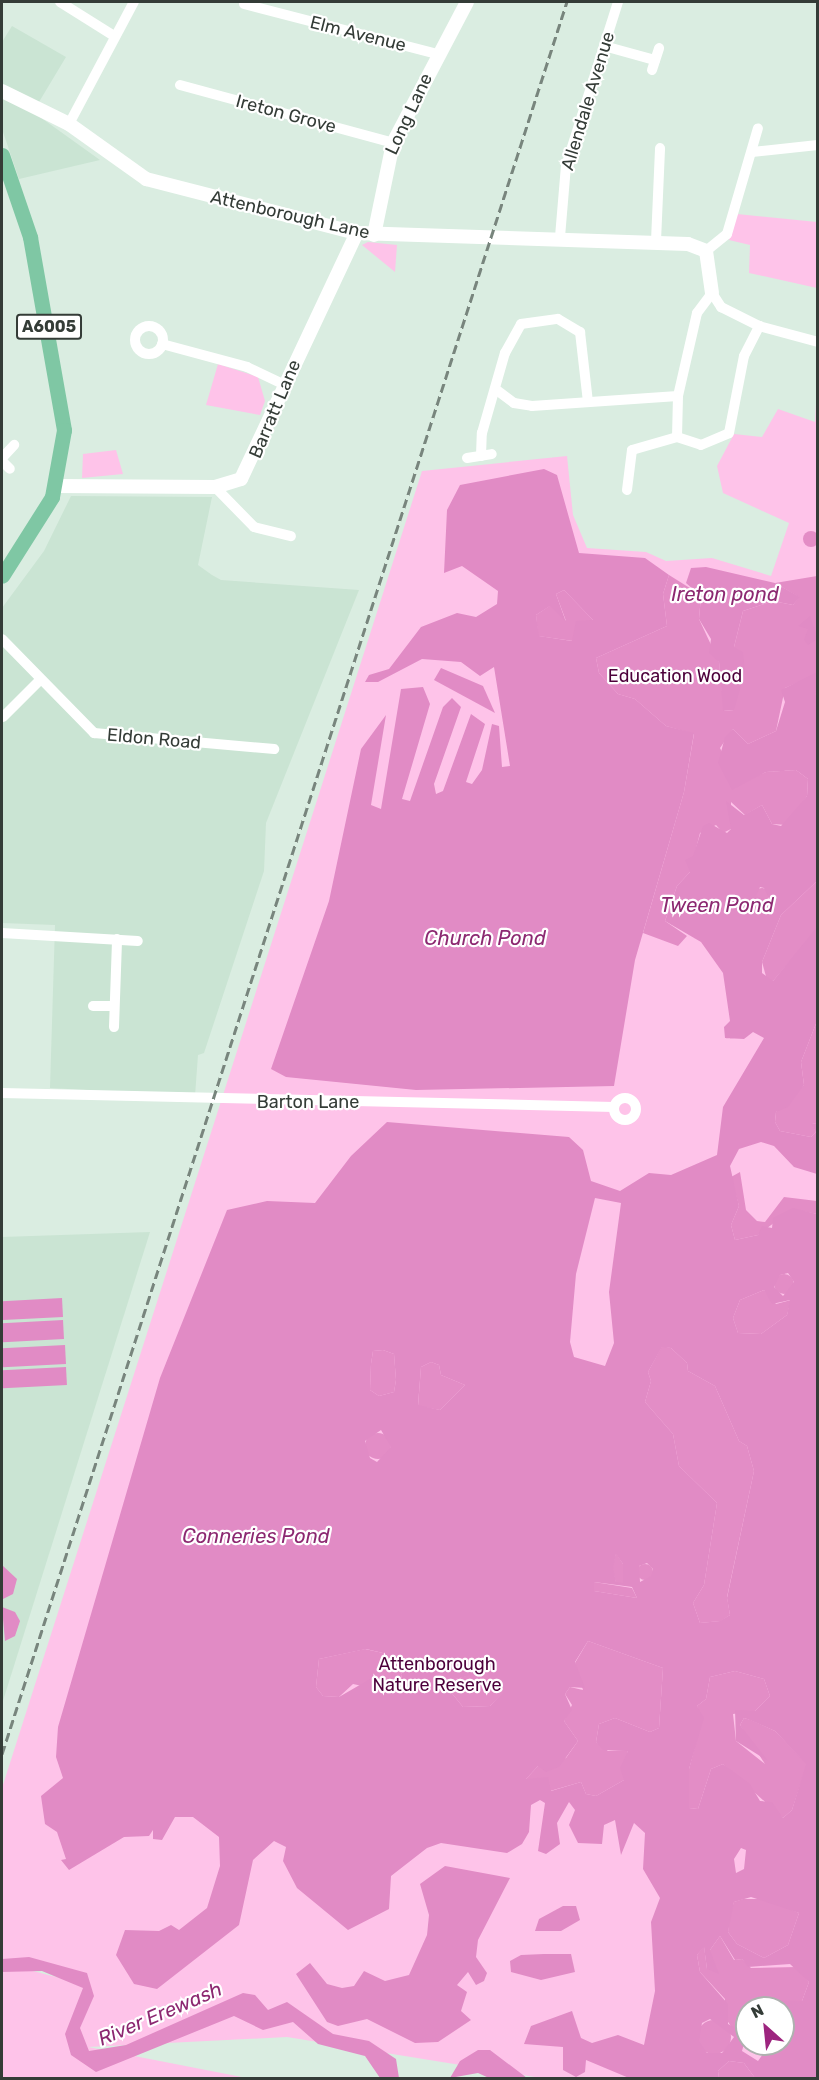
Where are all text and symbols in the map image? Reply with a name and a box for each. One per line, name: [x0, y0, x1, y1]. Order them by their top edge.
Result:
street label: Elm Avenue: [307, 12, 409, 56]
street label: Allendale Avenue: [557, 29, 619, 173]
street label: Long Lane: [381, 70, 437, 158]
street label: Ireton Grove: [233, 90, 339, 138]
street label: Attenborough Lane: [208, 186, 372, 244]
road number: A6005: [16, 314, 82, 340]
street label: Barratt Lane: [245, 357, 305, 461]
water label: Ireton pond: [671, 582, 779, 606]
park label: Education Wood: [608, 665, 742, 687]
street label: Eldon Road: [106, 724, 202, 754]
water label: Tween Pond: [660, 893, 774, 917]
water label: Church Pond: [424, 926, 546, 950]
street label: Barton Lane: [257, 1091, 359, 1113]
water label: Conneries Pond: [182, 1524, 330, 1548]
park label: Attenborough Nature Reserve: [373, 1654, 501, 1696]
water label: River Erewash: [94, 1977, 226, 2051]
north arrow: [735, 1996, 795, 2056]
text: N: [748, 2000, 767, 2022]

